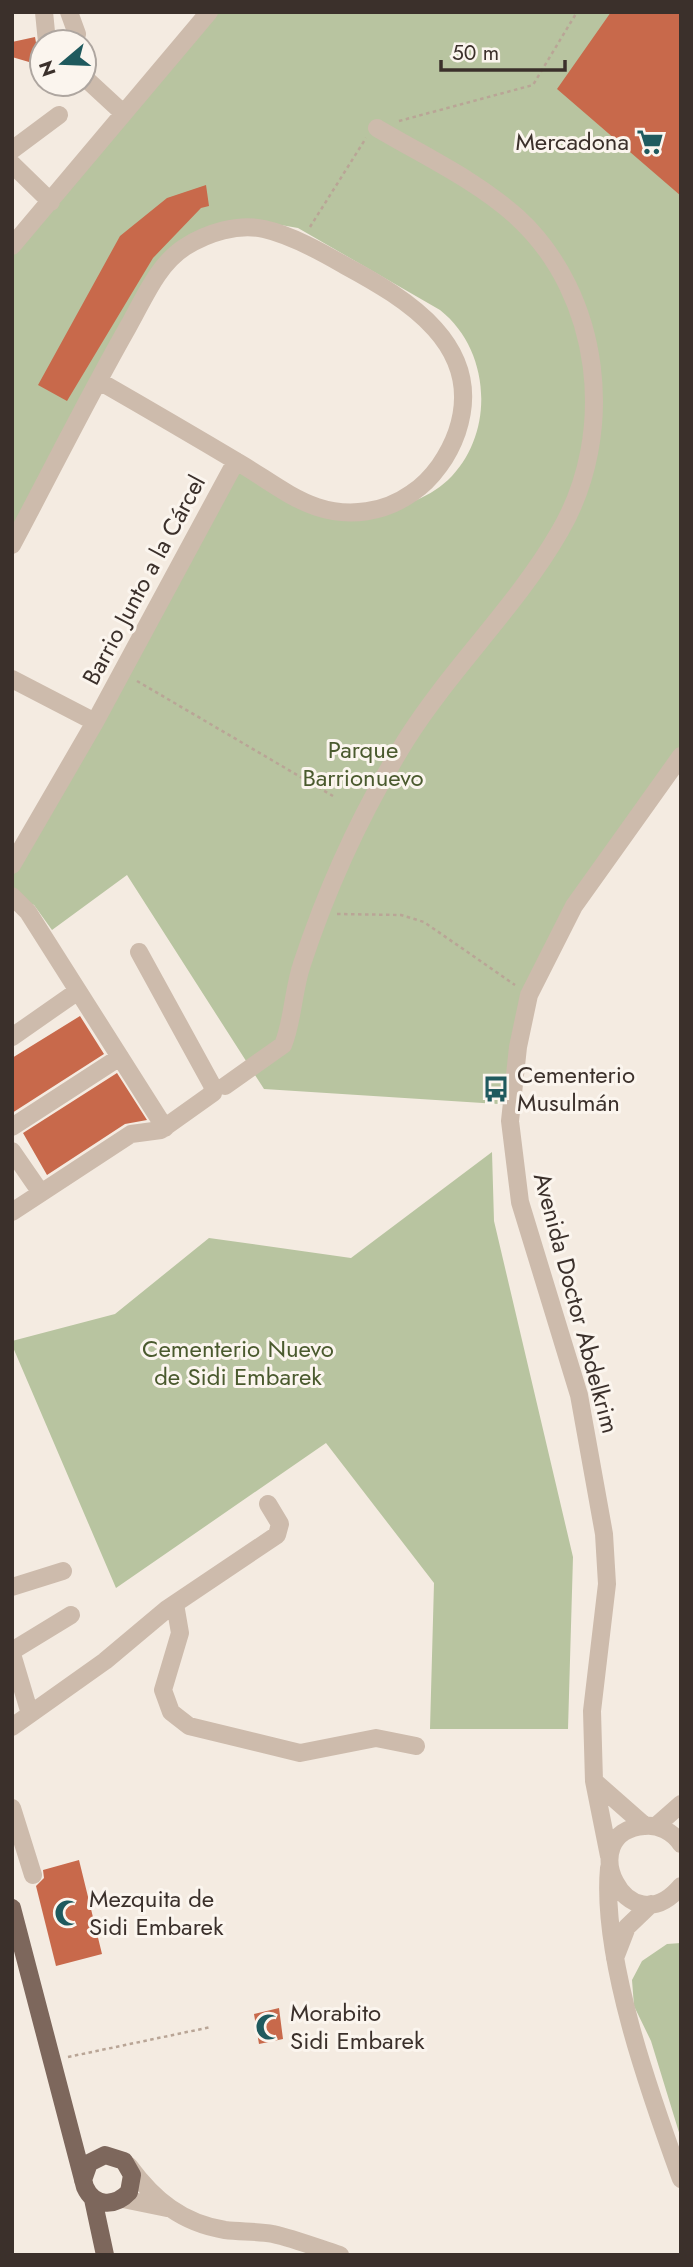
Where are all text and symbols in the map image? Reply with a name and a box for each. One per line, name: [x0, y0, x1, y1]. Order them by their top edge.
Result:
north arrow: [28, 28, 98, 98]
scale bar: [441, 28, 565, 72]
text: 50 m: [452, 38, 499, 68]
text: N: [32, 57, 63, 80]
place label: Mercadona: [515, 124, 629, 159]
supermarket icon: Mercadona: [635, 127, 665, 157]
street label: Barrio Junto a la Cárcel: [73, 469, 214, 691]
park label: Parque Barrionuevo: [302, 732, 424, 795]
place label: Cementerio Musulmán: [517, 1057, 635, 1120]
bus stop icon: Cementerio Musulmán: [481, 1074, 511, 1104]
street label: Avenida Doctor Abdelkrim: [525, 1169, 628, 1437]
park label: Cementerio Nuevo de Sidi Embarek: [142, 1331, 334, 1394]
place label: Mezquita de Sidi Embarek: [89, 1881, 224, 1944]
mosque icon: Mezquita de Sidi Embarek: [53, 1898, 83, 1928]
place label: Morabito Sidi Embarek: [290, 1995, 425, 2058]
mosque icon: Morabito Sidi Embarek: [254, 2012, 284, 2042]

